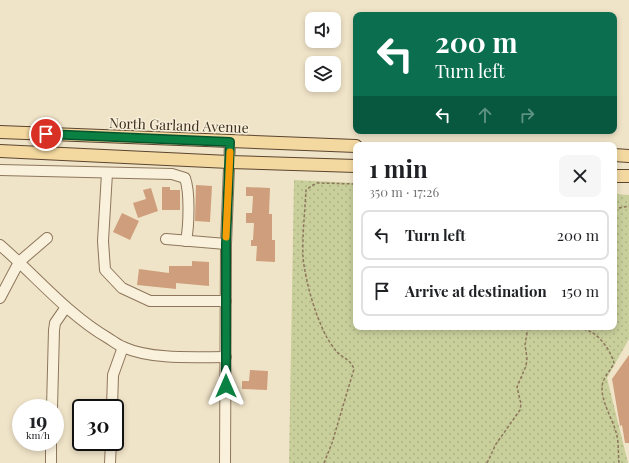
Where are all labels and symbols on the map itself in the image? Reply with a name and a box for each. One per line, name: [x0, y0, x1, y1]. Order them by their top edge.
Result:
street label: North Garland Avenue: [109, 113, 249, 137]
pin: [29, 117, 63, 151]
position arrow: [205, 365, 247, 407]
speed limit sign: 30: [72, 399, 124, 451]

